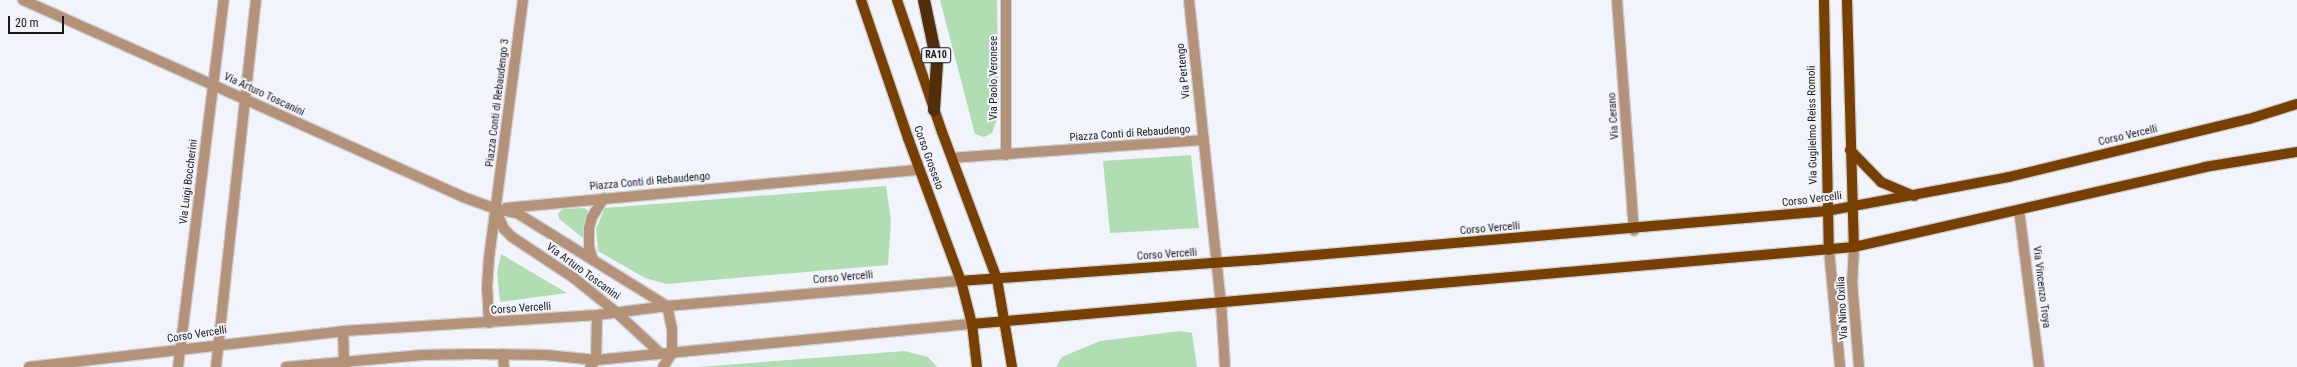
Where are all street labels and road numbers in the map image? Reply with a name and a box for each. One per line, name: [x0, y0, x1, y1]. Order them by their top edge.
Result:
street label: Via Paolo Veronese: [987, 36, 1001, 120]
street label: Piazza Conti di Rebaudengo 3: [484, 38, 512, 168]
street label: Via Pertengo: [1175, 42, 1193, 100]
road number: RA10: [921, 47, 951, 63]
street label: Via Guglielmo Reiss Romoli: [1805, 65, 1821, 185]
street label: Via Arturo Toscanini: [221, 70, 307, 120]
street label: Via Cerano: [1606, 92, 1622, 140]
street label: Piazza Conti di Rebaudengo: [1069, 123, 1191, 145]
street label: Corso Vercelli: [2097, 123, 2159, 149]
street label: Corso Grosseto: [910, 124, 946, 192]
street label: Via Luigi Boccherini: [177, 139, 201, 225]
street label: Piazza Conti di Rebaudengo: [589, 170, 711, 194]
street label: Corso Vercelli: [1781, 190, 1843, 210]
street label: Corso Vercelli: [1459, 220, 1521, 238]
street label: Via Arturo Toscanini: [543, 241, 623, 303]
street label: Via Vincenzo Troya: [2029, 245, 2053, 329]
street label: Corso Vercelli: [1136, 246, 1198, 264]
street label: Corso Vercelli: [812, 269, 874, 287]
street label: Via Nino Oxilia: [1835, 276, 1851, 340]
street label: Corso Vercelli: [490, 300, 552, 318]
street label: Corso Vercelli: [166, 324, 228, 346]

